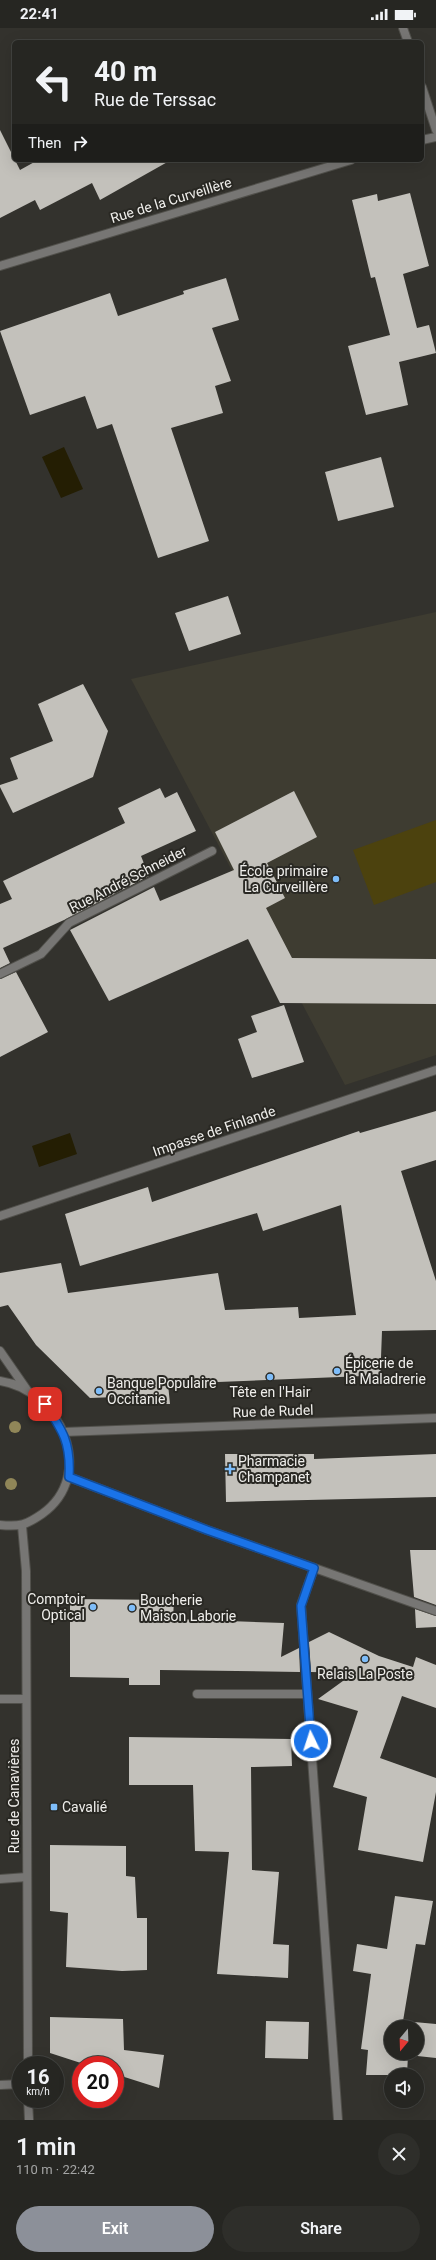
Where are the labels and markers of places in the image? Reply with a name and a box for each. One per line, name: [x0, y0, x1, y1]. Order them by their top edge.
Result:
place label: École primaire La Curveillère: [239, 862, 328, 895]
marker: École primaire La Curveillère: [331, 874, 341, 884]
place label: Épicerie de la Maladrerie: [345, 1354, 426, 1387]
marker: Épicerie de la Maladrerie: [332, 1366, 342, 1376]
marker: Tête en l'Hair: [265, 1372, 275, 1382]
place label: Banque Populaire Occitanie: [107, 1375, 216, 1407]
place label: Tête en l'Hair: [230, 1384, 311, 1400]
marker: Banque Populaire Occitanie: [94, 1386, 104, 1396]
pin: [28, 1387, 62, 1421]
place label: Pharmacie Champanet: [238, 1453, 310, 1485]
marker: Pharmacie Champanet: [225, 1464, 235, 1474]
place label: Comptoir Optical: [27, 1591, 85, 1623]
place label: Boucherie Maison Laborie: [140, 1592, 236, 1624]
marker: Comptoir Optical: [88, 1602, 98, 1612]
marker: Boucherie Maison Laborie: [127, 1603, 137, 1613]
marker: Relais La Poste: [360, 1654, 370, 1664]
place label: Relais La Poste: [317, 1666, 413, 1682]
place label: Cavalié: [62, 1799, 107, 1815]
marker: Cavalié: [49, 1802, 59, 1812]

